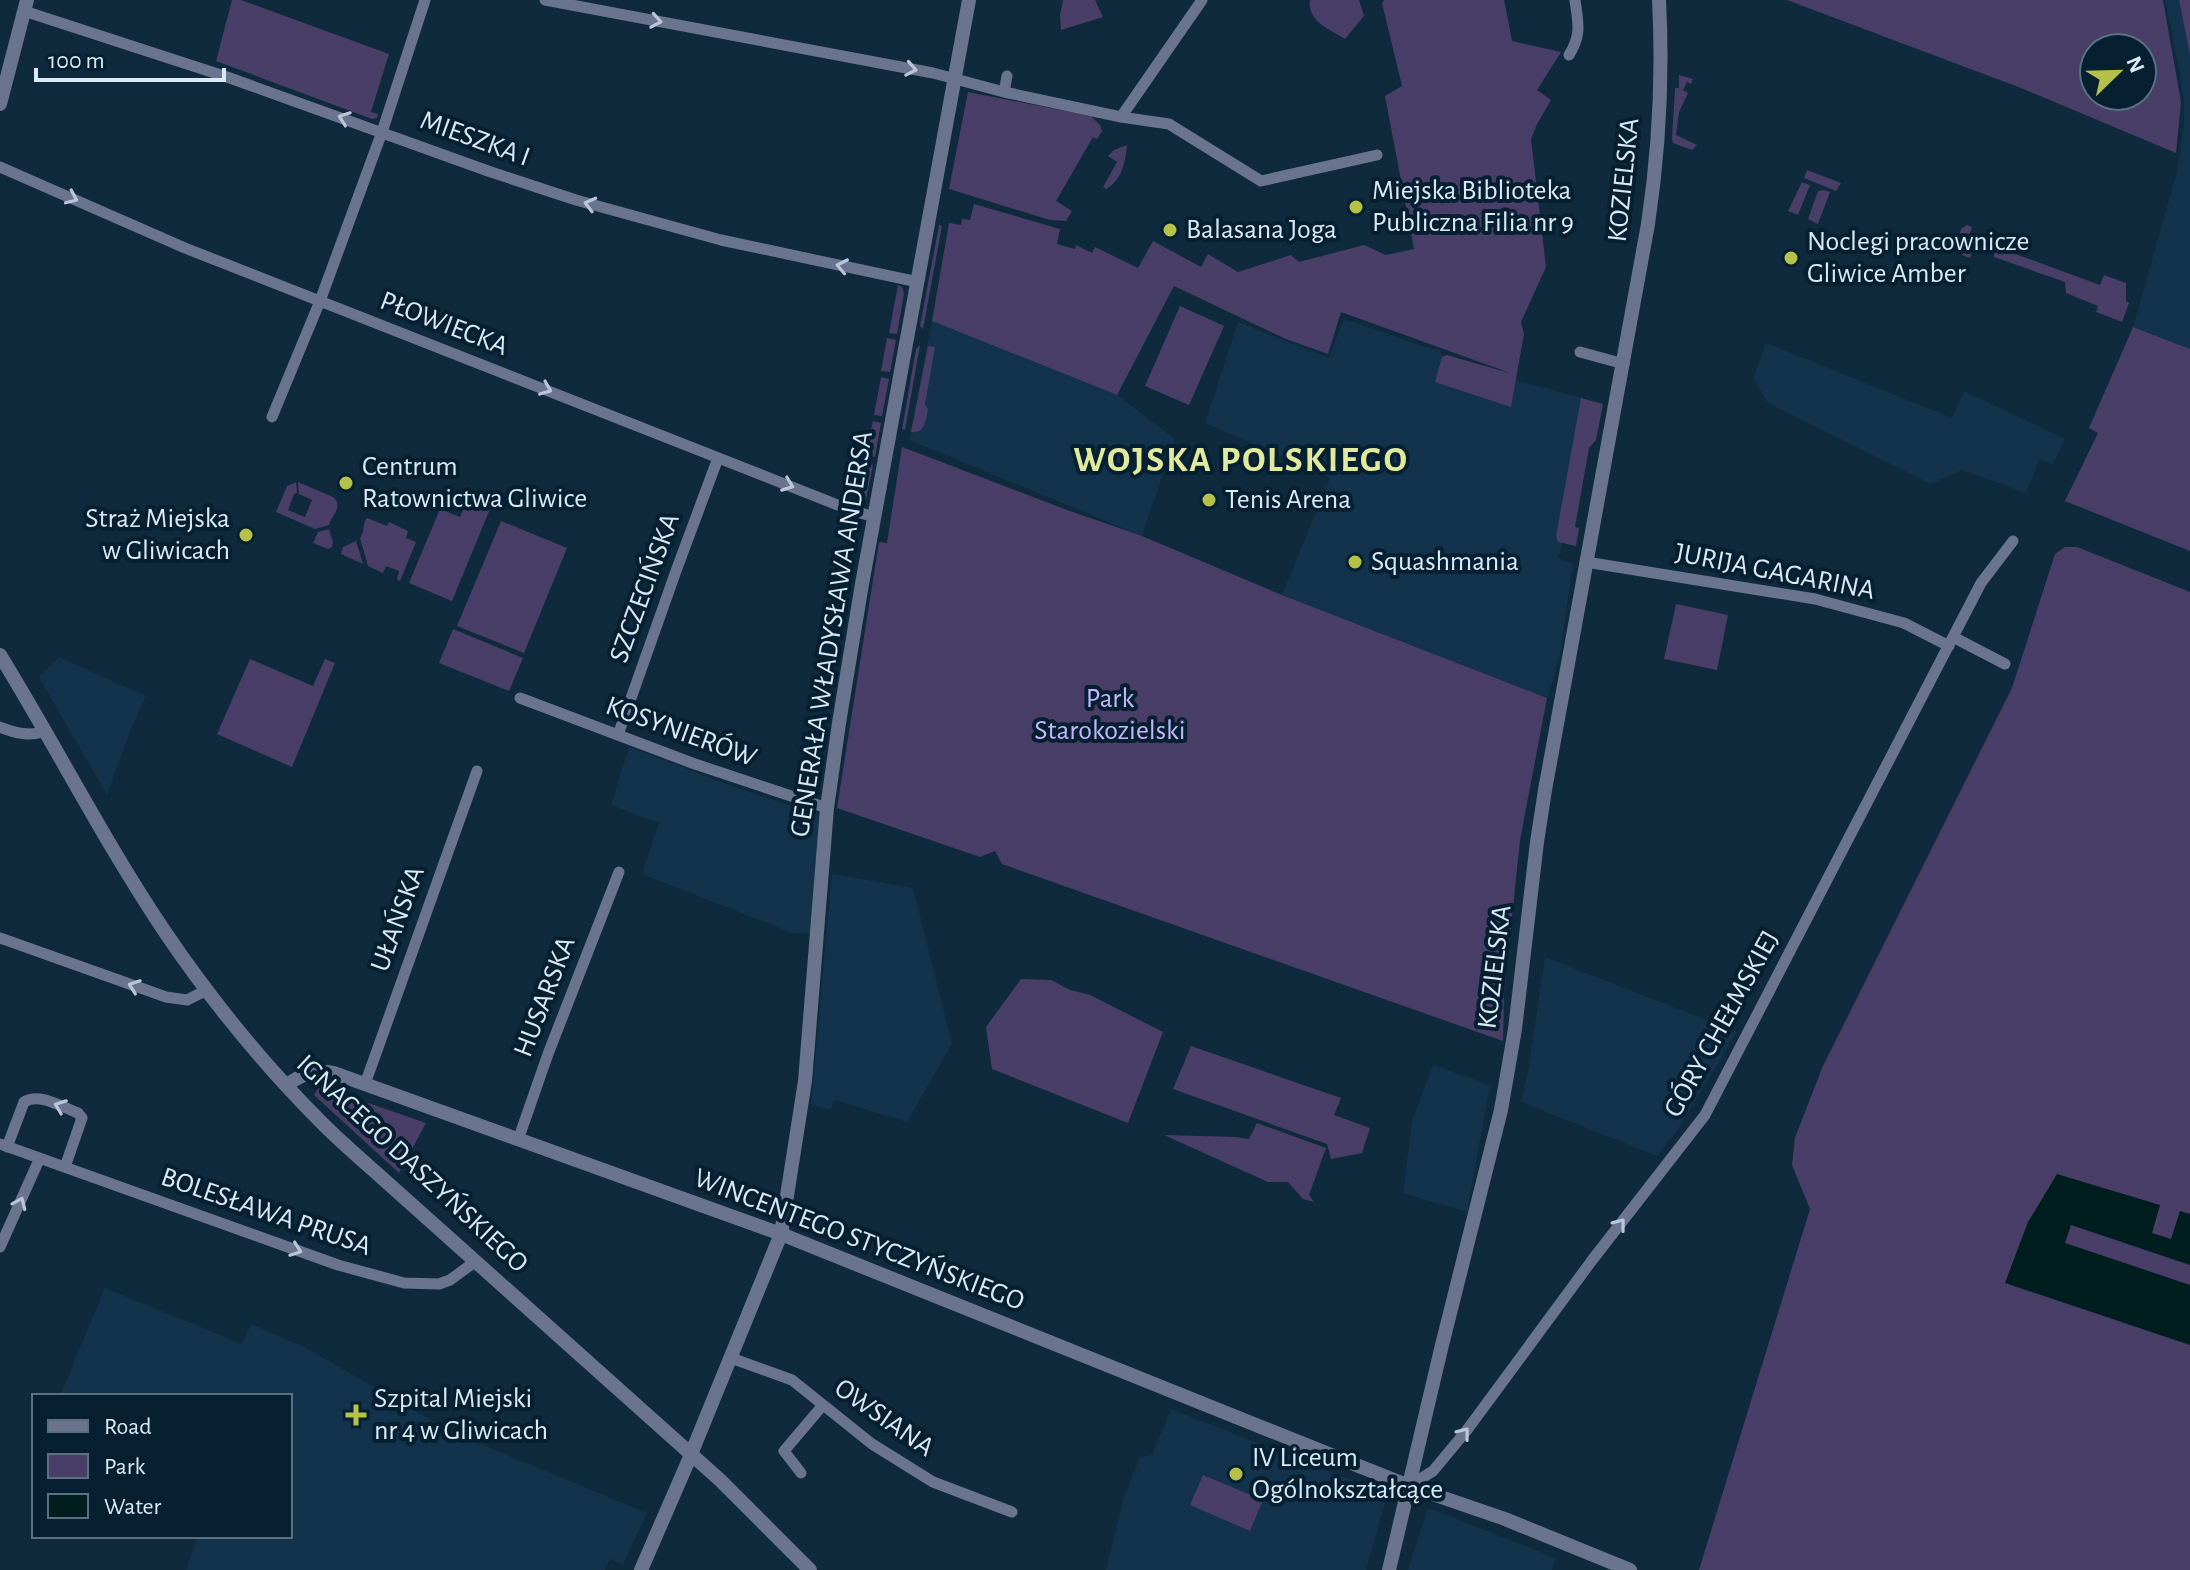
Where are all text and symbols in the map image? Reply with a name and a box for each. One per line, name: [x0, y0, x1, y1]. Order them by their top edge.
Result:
one-way arrow: [649, 11, 662, 28]
scale bar: [36, 32, 224, 82]
north arrow: [2078, 32, 2158, 112]
text: 100 m: [48, 49, 105, 73]
text: N: [2122, 53, 2149, 76]
one-way arrow: [904, 59, 918, 76]
street label: MIESZKA I: [416, 106, 534, 172]
one-way arrow: [338, 112, 352, 128]
street label: KOZIELSKA: [1604, 117, 1644, 243]
place label: Miejska Biblioteka Publiczna Filia nr 9: [1372, 177, 1574, 237]
one-way arrow: [63, 188, 78, 204]
one-way arrow: [583, 196, 597, 213]
marker: Miejska Biblioteka Publiczna Filia nr 9: [1347, 198, 1365, 216]
place label: Balasana Joga: [1186, 216, 1337, 244]
marker: Balasana Joga: [1161, 221, 1179, 239]
place label: Noclegi pracownicze Gliwice Amber: [1807, 228, 2029, 288]
marker: Noclegi pracownicze Gliwice Amber: [1782, 249, 1800, 267]
one-way arrow: [835, 258, 849, 275]
street label: PŁOWIECKA: [376, 287, 512, 361]
one-way arrow: [538, 380, 552, 396]
street label: GENERAŁA WŁADYSŁAWA ANDERSA: [786, 429, 878, 839]
district label: WOJSKA POLSKIEGO: [1073, 442, 1409, 478]
place label: Centrum Ratownictwa Gliwice: [362, 453, 587, 513]
marker: Centrum Ratownictwa Gliwice: [337, 474, 355, 492]
one-way arrow: [780, 475, 794, 492]
place label: Tenis Arena: [1225, 486, 1351, 514]
marker: Tenis Arena: [1200, 491, 1218, 509]
place label: Straż Miejska w Gliwicach: [85, 505, 230, 565]
street label: SZCZECIŃSKA: [602, 509, 685, 666]
marker: Straż Miejska w Gliwicach: [237, 526, 255, 544]
street label: JURIJA GAGARINA: [1673, 539, 1877, 605]
place label: Squashmania: [1371, 548, 1519, 576]
marker: Squashmania: [1346, 553, 1364, 571]
park label: Park Starokozielski: [1034, 685, 1186, 745]
street label: KOSYNIERÓW: [602, 689, 761, 772]
street label: UŁAŃSKA: [363, 862, 430, 975]
street label: KOZIELSKA: [1474, 903, 1516, 1031]
street label: GÓRY CHEŁMSKIEJ: [1657, 925, 1785, 1122]
street label: HUSARSKA: [509, 933, 581, 1061]
one-way arrow: [128, 979, 142, 995]
street label: IGNACEGO DASZYŃSKIEGO: [291, 1048, 535, 1278]
one-way arrow: [54, 1099, 68, 1116]
street label: WINCENTEGO STYCZYŃSKIEGO: [690, 1161, 1029, 1316]
street label: BOLESŁAWA PRUSA: [157, 1163, 375, 1261]
one-way arrow: [10, 1197, 26, 1211]
one-way arrow: [1610, 1219, 1624, 1233]
one-way arrow: [289, 1240, 303, 1257]
street label: OWSIANA: [829, 1374, 939, 1462]
place label: Szpital Miejski nr 4 w Gliwicach: [374, 1385, 548, 1445]
legend: [32, 1394, 292, 1538]
marker: Szpital Miejski nr 4 w Gliwicach: [345, 1404, 367, 1426]
text: Road: [104, 1415, 152, 1439]
one-way arrow: [1455, 1427, 1469, 1442]
place label: IV Liceum Ogólnokształcące: [1252, 1444, 1443, 1504]
text: Park: [104, 1455, 145, 1479]
marker: IV Liceum Ogólnokształcące: [1227, 1465, 1245, 1483]
text: Water: [104, 1495, 162, 1519]

